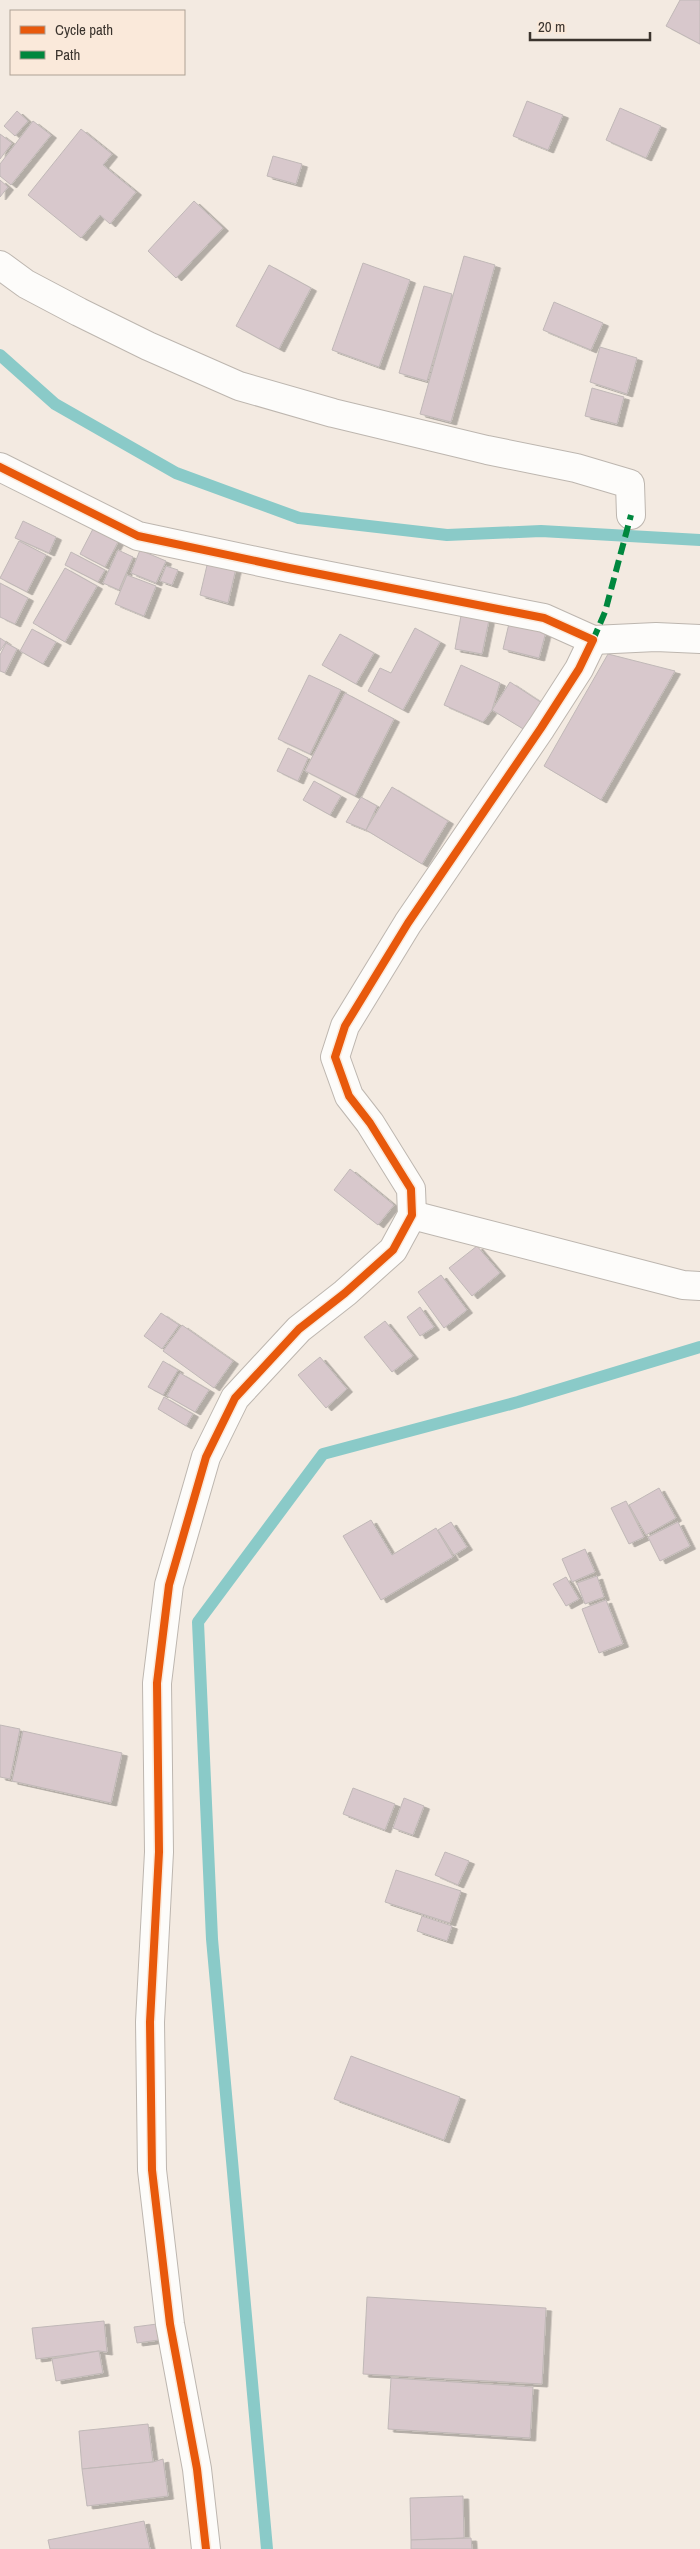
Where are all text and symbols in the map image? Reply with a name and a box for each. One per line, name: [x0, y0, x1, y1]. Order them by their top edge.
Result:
legend: [10, 10, 185, 75]
scale bar: [530, 10, 650, 42]
text: 20 m: [538, 16, 565, 37]
text: Cycle path: [55, 19, 113, 40]
text: Path: [55, 44, 80, 65]

